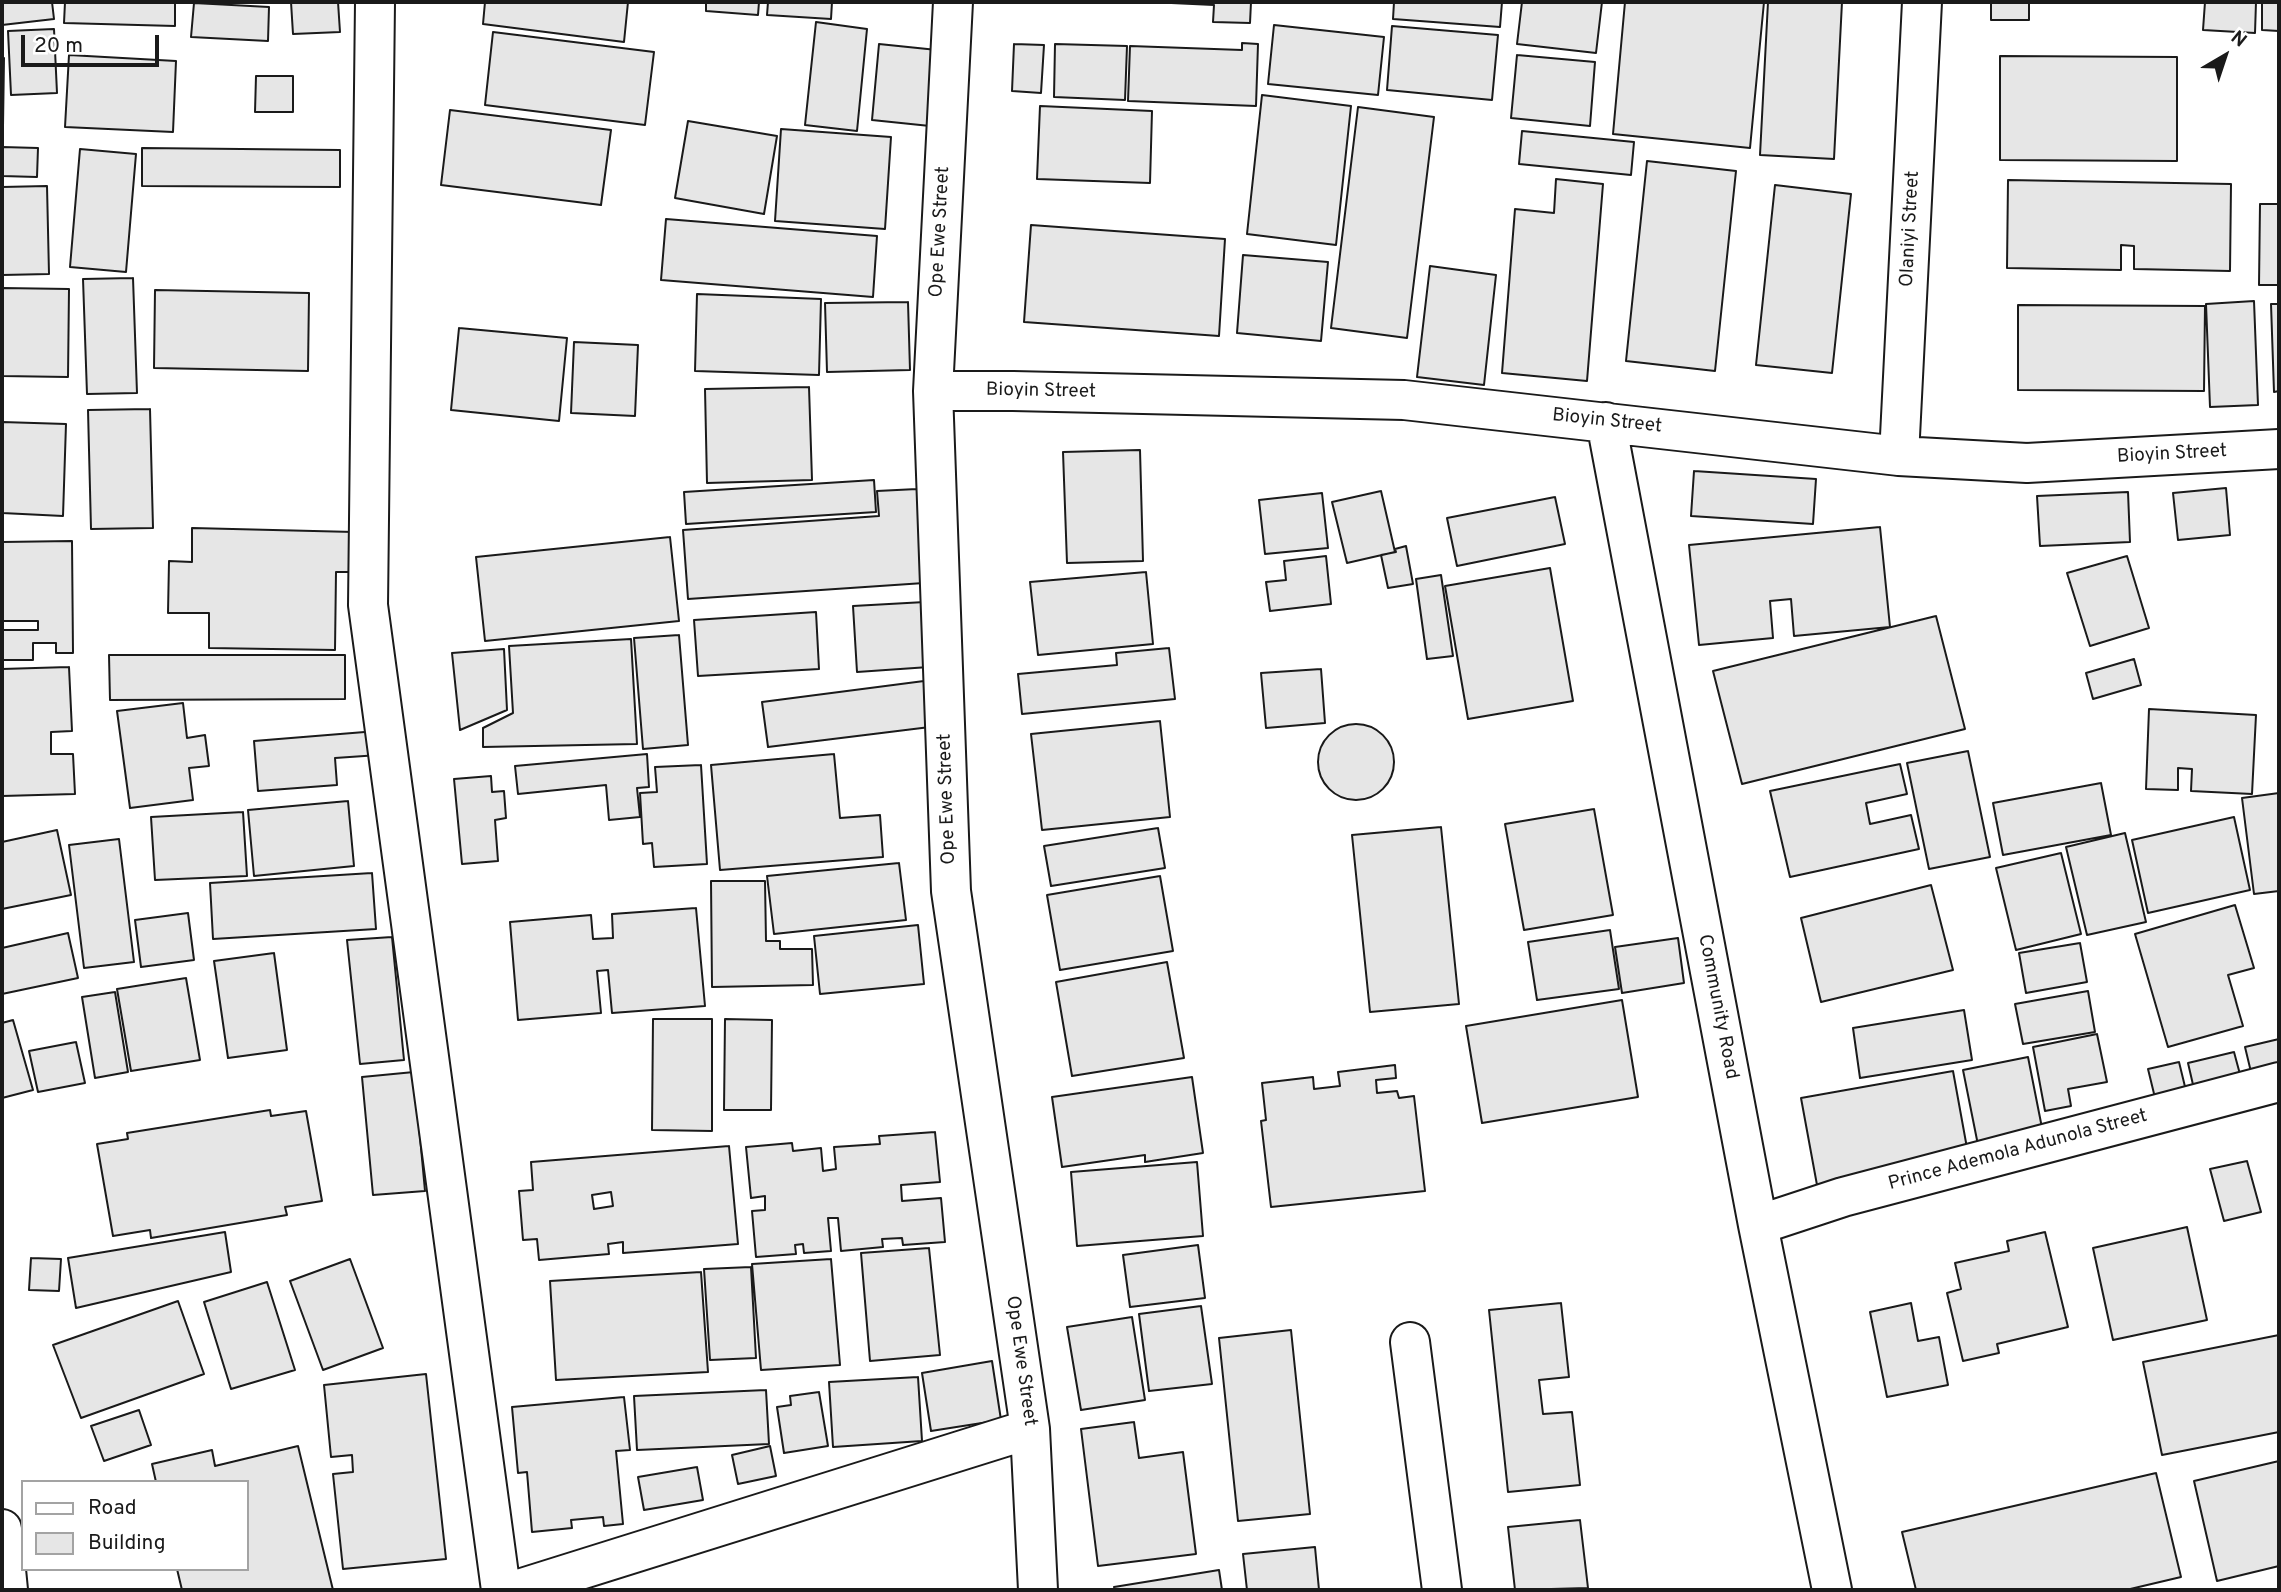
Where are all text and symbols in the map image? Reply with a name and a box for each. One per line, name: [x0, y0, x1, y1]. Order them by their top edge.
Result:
scale bar: [24, 21, 163, 65]
north arrow: [2190, 21, 2260, 91]
text: N: [2225, 26, 2251, 53]
text: 20 m: [34, 33, 83, 60]
street label: Ope Ewe Street: [926, 166, 956, 298]
street label: Olaniyi Street: [1897, 170, 1925, 288]
street label: Bioyin Street: [986, 380, 1096, 404]
street label: Bioyin Street: [1551, 405, 1663, 439]
street label: Bioyin Street: [2116, 441, 2228, 469]
street label: Ope Ewe Street: [934, 733, 962, 865]
street label: Community Road: [1692, 933, 1742, 1081]
street label: Prince Ademola Adunola Street: [1886, 1105, 2150, 1197]
street label: Ope Ewe Street: [1000, 1294, 1040, 1428]
legend: [21, 1480, 248, 1571]
text: Road: [88, 1495, 137, 1522]
text: Building: [88, 1530, 166, 1557]

